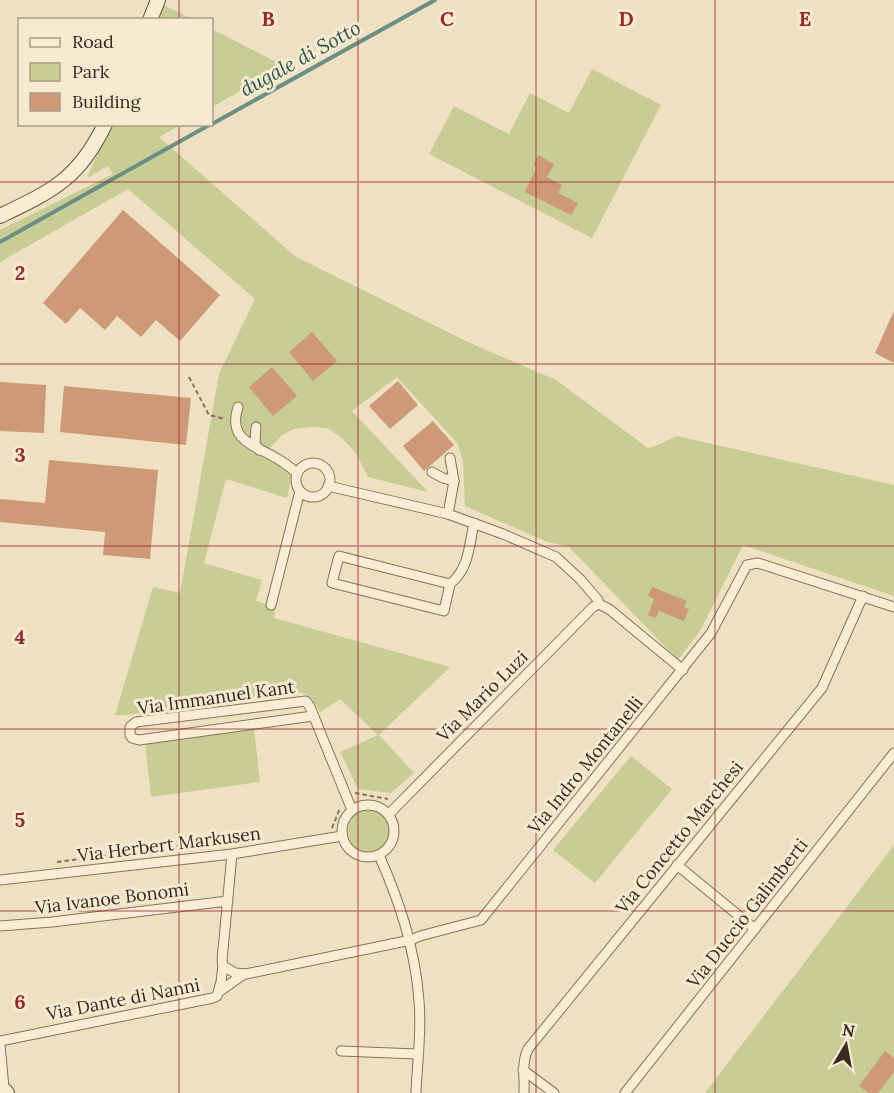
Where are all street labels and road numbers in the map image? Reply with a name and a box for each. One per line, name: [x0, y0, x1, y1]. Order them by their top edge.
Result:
street label: Via Mario Luzi: [431, 645, 533, 747]
street label: Via Immanuel Kant: [135, 675, 296, 720]
street label: Via Indro Montanelli: [522, 691, 648, 839]
street label: Via Concetto Marchesi: [610, 756, 748, 919]
street label: Via Herbert Markusen: [75, 821, 262, 867]
street label: Via Duccio Galimberti: [681, 834, 812, 993]
street label: Via Ivanoe Bonomi: [33, 877, 190, 919]
street label: Via Dante di Nanni: [43, 973, 202, 1025]

